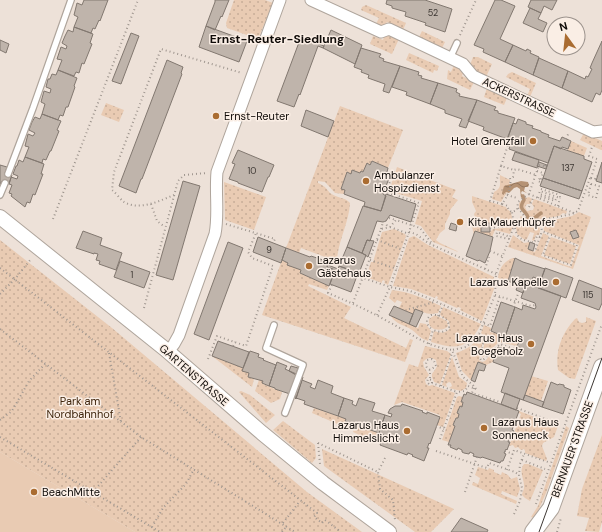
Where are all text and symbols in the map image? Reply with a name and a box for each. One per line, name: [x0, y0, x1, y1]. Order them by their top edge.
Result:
house number: 52: [428, 7, 438, 19]
north arrow: [546, 16, 586, 56]
text: N: [558, 19, 569, 34]
district label: Ernst-Reuter-Siedlung: [210, 31, 344, 47]
street label: ACKERSTRASSE: [480, 74, 558, 120]
place label: Ernst-Reuter: [224, 109, 289, 123]
marker: Ernst-Reuter: [211, 111, 221, 121]
place label: Hotel Grenzfall: [451, 134, 525, 148]
marker: Hotel Grenzfall: [528, 136, 538, 146]
house number: 137: [562, 162, 575, 174]
house number: 10: [248, 165, 256, 177]
place label: Ambulanzer Hospizdienst: [374, 168, 440, 195]
marker: Ambulanzer Hospizdienst: [361, 176, 371, 186]
place label: Kita Mauerhüpfer: [468, 215, 556, 229]
marker: Kita Mauerhüpfer: [455, 217, 465, 227]
house number: 9: [266, 244, 272, 256]
place label: Lazarus Gästehaus: [317, 253, 371, 280]
marker: Lazarus Gästehaus: [304, 261, 314, 271]
house number: 1: [131, 269, 134, 281]
place label: Lazarus Kapelle: [470, 275, 548, 289]
marker: Lazarus Kapelle: [551, 277, 561, 287]
house number: 115: [582, 289, 594, 301]
place label: Lazarus Haus Boegeholz: [456, 331, 523, 358]
marker: Lazarus Haus Boegeholz: [526, 339, 536, 349]
street label: GARTENSTRASSE: [156, 341, 232, 409]
park label: Park am Nordbahnhof: [47, 394, 114, 421]
street label: BERNAUER STRASSE: [548, 399, 596, 499]
place label: Lazarus Haus Sonneneck: [492, 415, 559, 442]
place label: Lazarus Haus Himmelslicht: [332, 418, 399, 445]
marker: Lazarus Haus Sonneneck: [479, 423, 489, 433]
marker: Lazarus Haus Himmelslicht: [402, 426, 412, 436]
place label: BeachMitte: [42, 485, 100, 499]
marker: BeachMitte: [29, 487, 39, 497]

